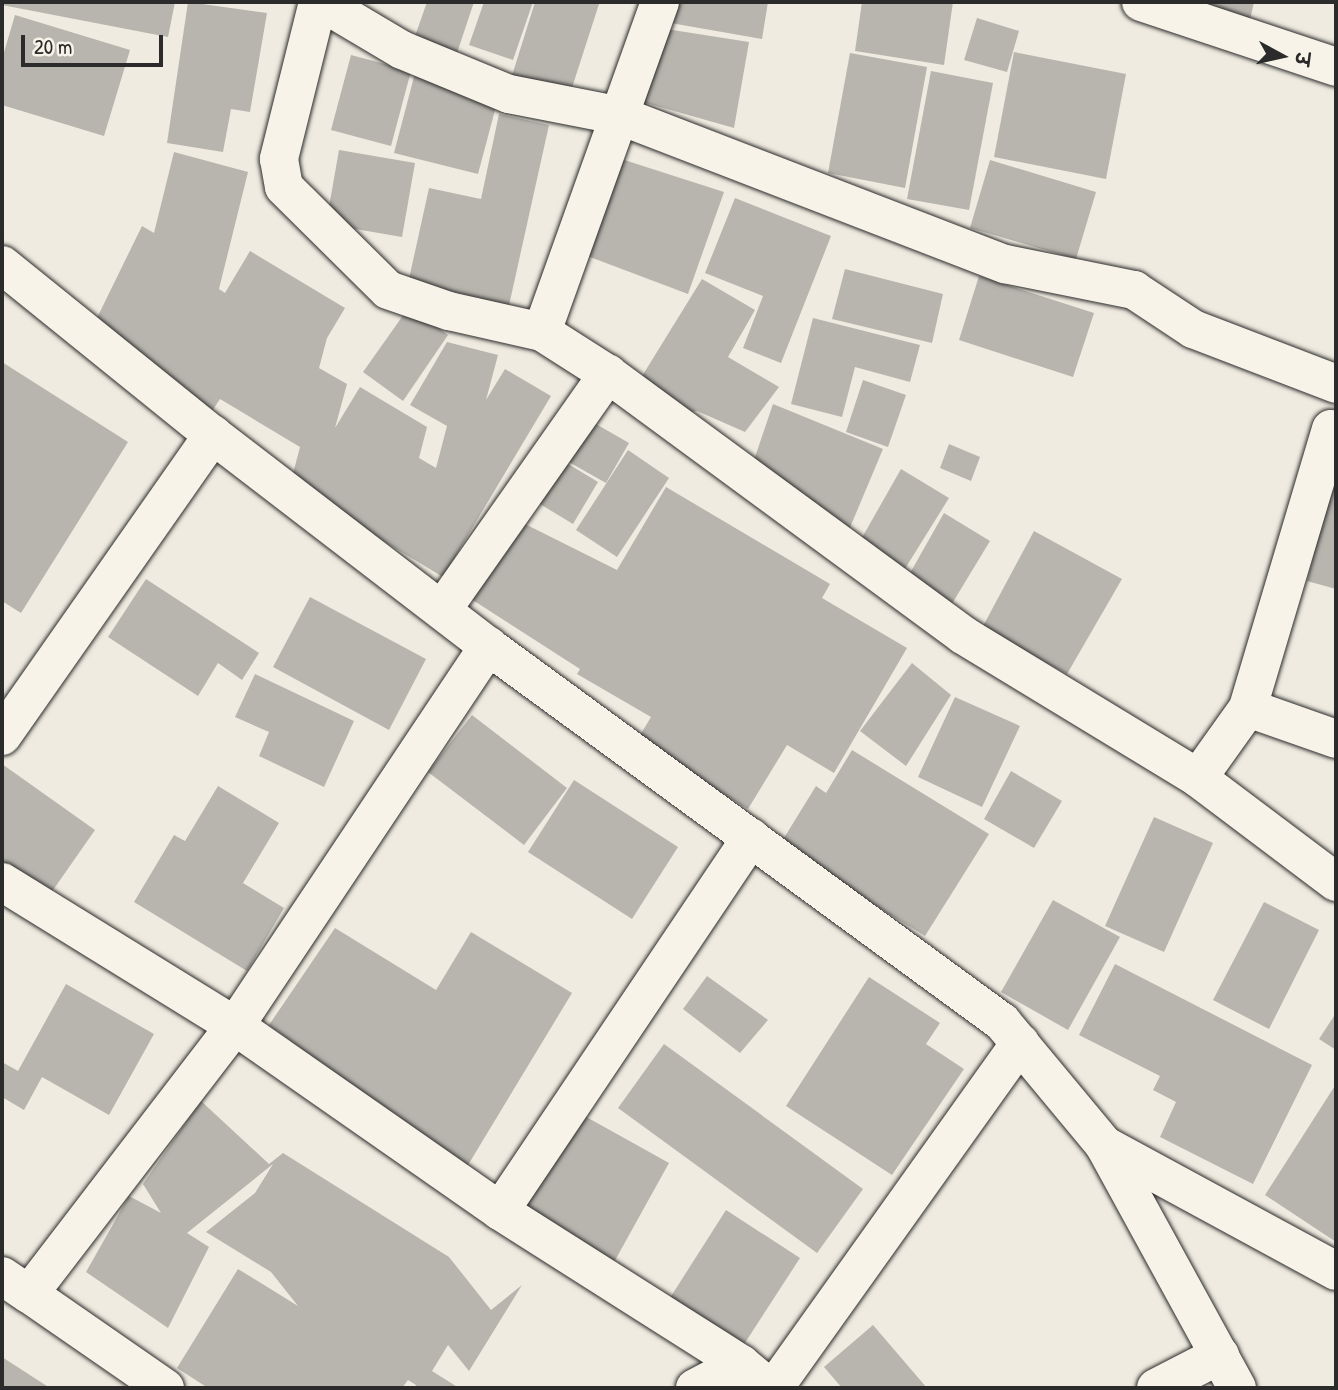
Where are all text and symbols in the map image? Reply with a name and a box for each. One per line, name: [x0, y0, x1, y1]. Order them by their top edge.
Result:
scale bar: [24, 21, 166, 65]
north arrow: [1247, 21, 1317, 91]
text: 20 m: [34, 32, 72, 61]
text: उ: [1289, 51, 1317, 67]

